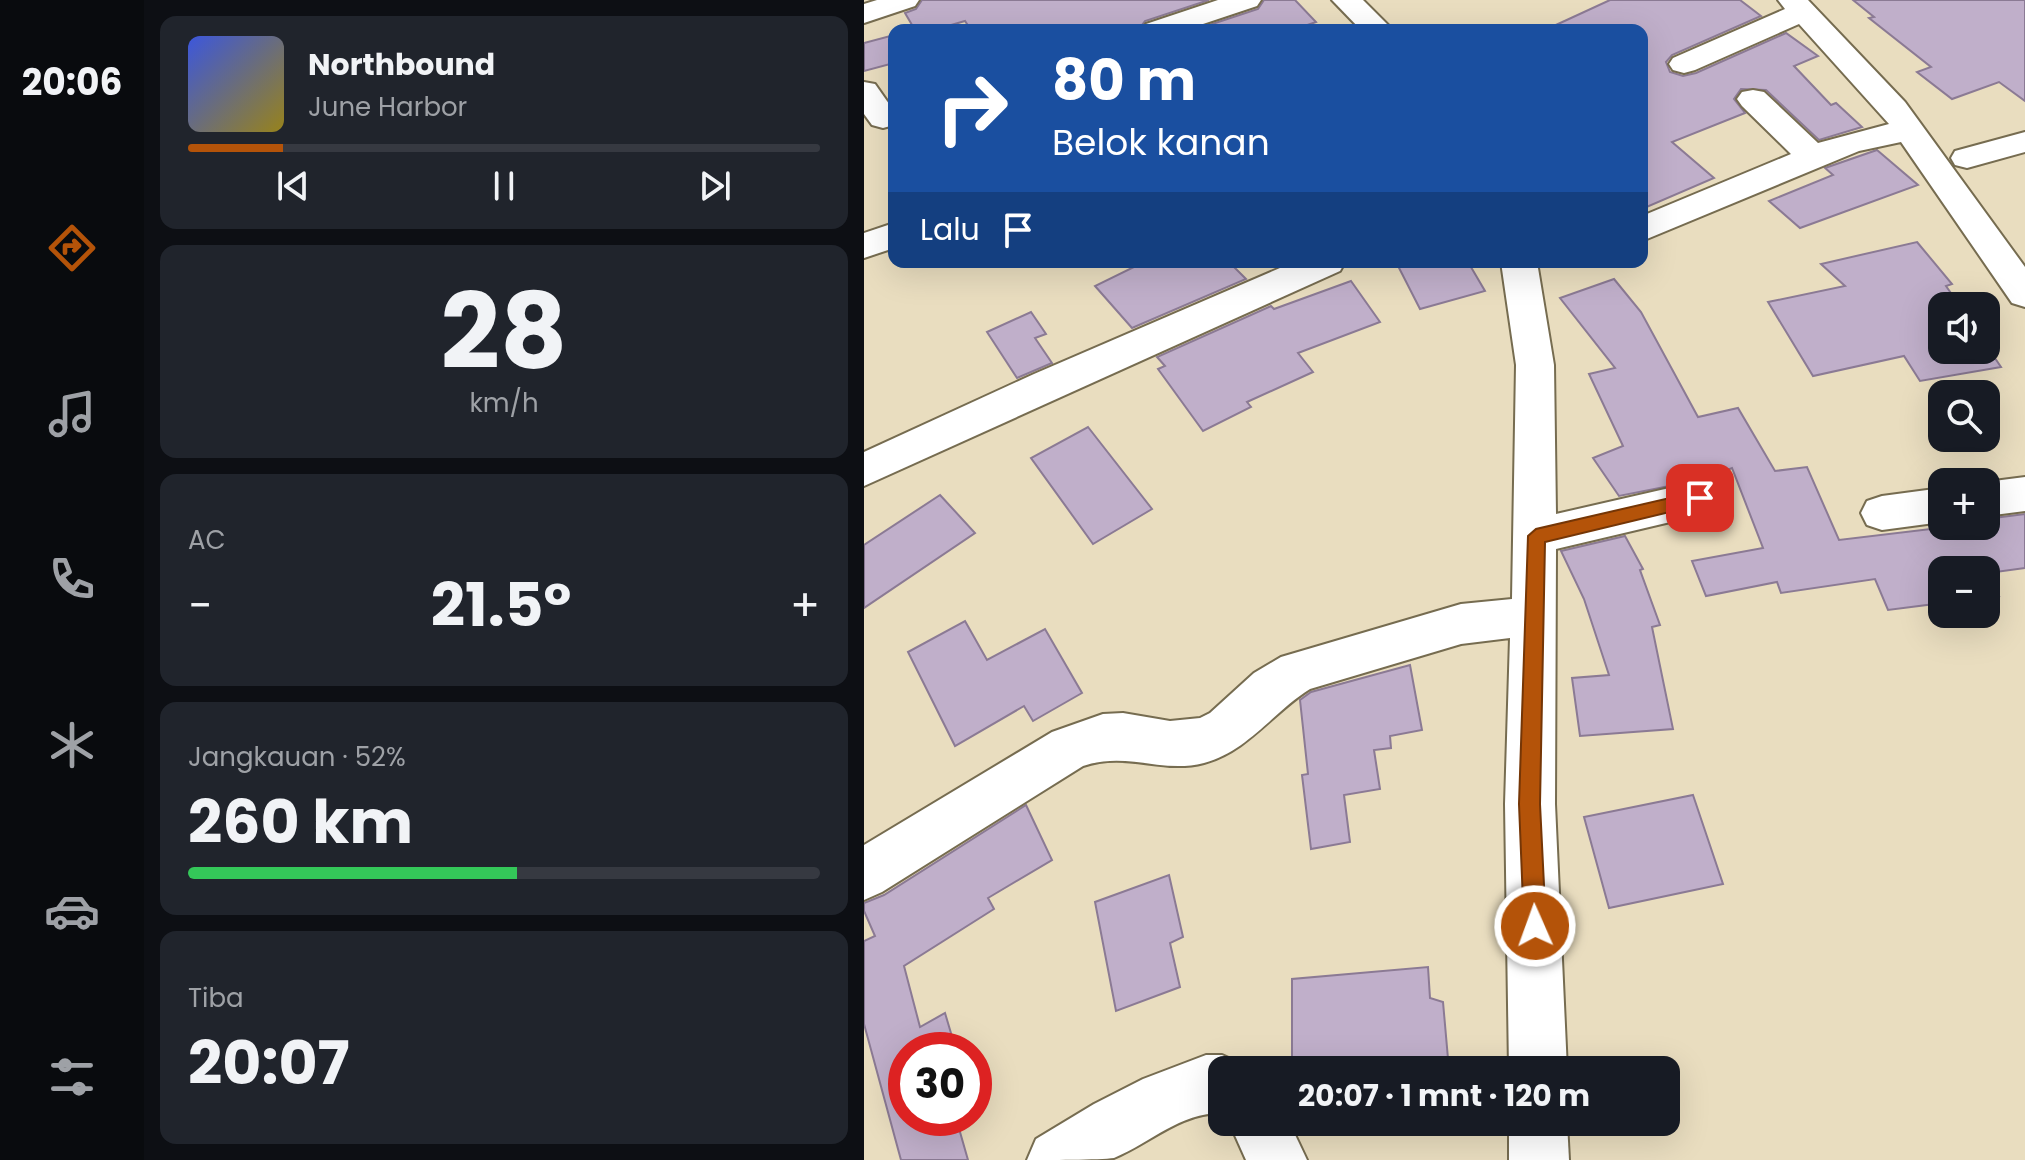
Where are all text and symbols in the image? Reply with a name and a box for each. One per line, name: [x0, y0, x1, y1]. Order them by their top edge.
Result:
text: 80 m: [1052, 41, 1196, 120]
text: Northbound: [308, 43, 495, 86]
icon: right: [920, 56, 1024, 160]
text: 20:06: [22, 57, 122, 108]
text: June Harbor: [308, 89, 467, 125]
text: Belok kanan: [1052, 117, 1270, 168]
icon: previous: [271, 164, 315, 208]
icon: pause: [482, 164, 526, 208]
icon: next: [693, 164, 737, 208]
text: Lalu: [920, 208, 980, 251]
icon: arrive: [996, 208, 1040, 252]
icon: directions: [44, 220, 100, 276]
text: 28: [441, 259, 567, 404]
map controls: [1928, 292, 2000, 628]
button: sound: [1928, 292, 2000, 364]
button: search: [1928, 380, 2000, 452]
text: km/h: [469, 385, 539, 421]
icon: music: [44, 386, 100, 442]
pin: [1666, 464, 1734, 532]
button: +: [1928, 468, 2000, 540]
icon: arrive: [1678, 476, 1722, 520]
text: AC: [188, 522, 226, 558]
icon: phone: [44, 551, 100, 607]
button: −: [1928, 556, 2000, 628]
text: 21.5°: [431, 563, 571, 647]
text: −: [188, 575, 212, 636]
text: +: [790, 575, 820, 636]
icon: climate: [44, 717, 100, 773]
text: Jangkauan · 52%: [188, 739, 406, 775]
text: 260 km: [188, 780, 413, 864]
icon: car: [44, 883, 100, 939]
position arrow: [1493, 884, 1577, 968]
text: Tiba: [188, 980, 244, 1016]
text: 20:07: [188, 1021, 350, 1105]
speed limit sign: 30: [888, 1032, 992, 1136]
icon: filters: [44, 1049, 100, 1105]
text: 20:07 · 1 mnt · 120 m: [1298, 1074, 1590, 1117]

